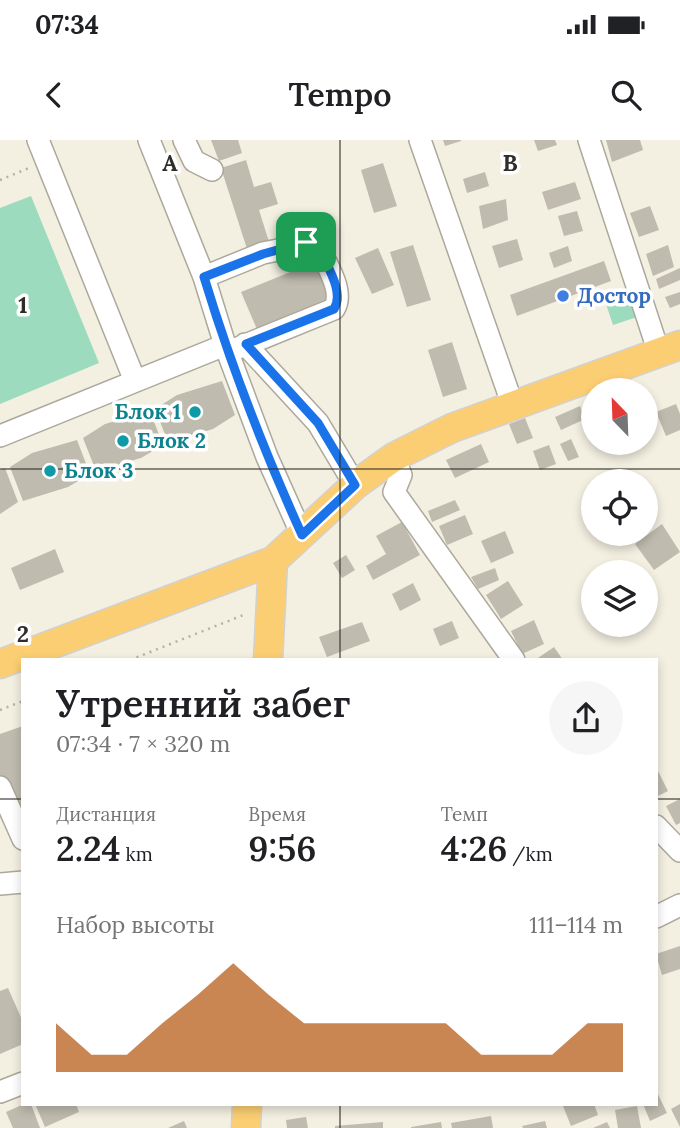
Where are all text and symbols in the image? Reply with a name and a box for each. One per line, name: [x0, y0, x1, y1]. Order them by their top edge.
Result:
text: 07:34: [35, 8, 99, 41]
text: Tempo: [289, 74, 391, 115]
icon: back: [35, 76, 73, 114]
icon: search: [607, 76, 645, 114]
text: A: [162, 148, 178, 177]
text: B: [502, 148, 518, 177]
pin: [276, 212, 336, 272]
icon: arrive: [287, 223, 325, 261]
place label: Достор: [577, 282, 651, 309]
marker: Достор: [555, 288, 571, 304]
text: 1: [18, 290, 28, 319]
north arrow: [581, 378, 658, 455]
map controls: [581, 378, 658, 637]
place label: Блок 1: [115, 398, 181, 425]
marker: Блок 1: [187, 404, 203, 420]
place label: Блок 2: [137, 427, 206, 454]
marker: Блок 2: [115, 433, 131, 449]
place label: Блок 3: [64, 457, 134, 484]
marker: Блок 3: [42, 463, 58, 479]
button: locate: [581, 469, 658, 546]
button: layers: [581, 560, 658, 637]
text: 2: [17, 619, 29, 648]
text: Утренний забег: [56, 679, 351, 727]
button: share: [549, 681, 623, 755]
text: 07:34 · 7 × 320 m: [56, 729, 230, 758]
text: Дистанция: [56, 802, 156, 826]
text: Время: [248, 802, 306, 826]
text: Темп: [441, 802, 488, 826]
text: 2.24: [56, 826, 121, 871]
text: 9:56: [248, 826, 316, 871]
text: 4:26: [441, 826, 507, 871]
text: km: [121, 842, 153, 866]
text: /km: [507, 842, 553, 866]
text: Набор высоты: [56, 910, 214, 939]
text: 111–114 m: [529, 910, 623, 939]

